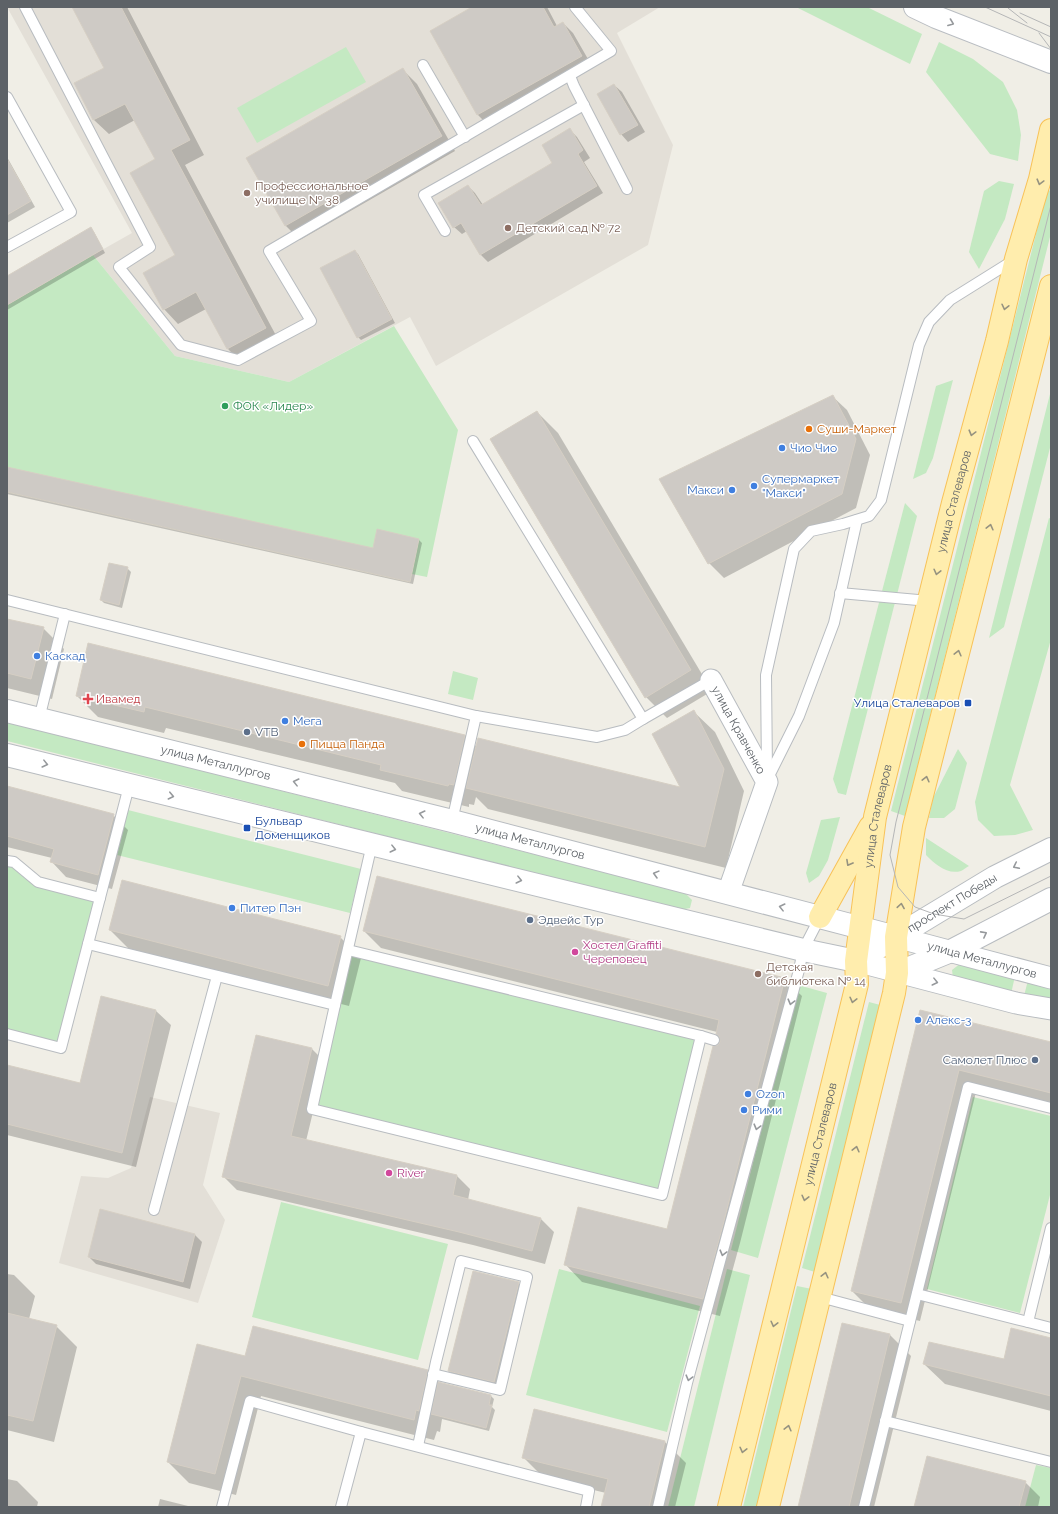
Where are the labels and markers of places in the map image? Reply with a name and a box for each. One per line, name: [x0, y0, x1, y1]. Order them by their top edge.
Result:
place label: Профессиональное училище № 38: [255, 179, 368, 207]
marker: Профессиональное училище № 38: [242, 188, 252, 198]
place label: Детский сад № 72: [516, 221, 620, 235]
marker: Детский сад № 72: [503, 223, 513, 233]
place label: ФОК «Лидер»: [233, 399, 313, 413]
marker: ФОК «Лидер»: [220, 401, 230, 411]
place label: Суши-Маркет: [817, 422, 897, 436]
marker: Суши-Маркет: [804, 424, 814, 434]
place label: Чио Чио: [790, 441, 837, 455]
marker: Чио Чио: [777, 443, 787, 453]
place label: Супермаркет "Макси": [762, 472, 839, 500]
marker: Супермаркет "Макси": [749, 481, 759, 491]
place label: Макси: [687, 483, 724, 497]
marker: Макси: [727, 485, 737, 495]
place label: Каскад: [45, 649, 85, 663]
marker: Каскад: [32, 651, 42, 661]
place label: Ивамед: [96, 692, 141, 706]
marker: Ивамед: [83, 694, 93, 704]
place label: Улица Сталеваров: [854, 696, 960, 710]
marker: Улица Сталеваров: [963, 698, 973, 708]
place label: Мега: [293, 714, 322, 728]
marker: Мега: [280, 716, 290, 726]
place label: VTB: [255, 725, 278, 739]
marker: VTB: [242, 727, 252, 737]
place label: Пицца Панда: [310, 737, 385, 751]
marker: Пицца Панда: [297, 739, 307, 749]
place label: Бульвар Доменщиков: [255, 814, 330, 842]
marker: Бульвар Доменщиков: [242, 823, 252, 833]
place label: Питер Пэн: [240, 901, 301, 915]
marker: Питер Пэн: [227, 903, 237, 913]
place label: Эдвейс Тур: [538, 913, 604, 927]
marker: Эдвейс Тур: [525, 915, 535, 925]
place label: Хостел Graffiti Череповец: [583, 938, 662, 966]
marker: Хостел Graffiti Череповец: [570, 947, 580, 957]
place label: Детская библиотека № 14: [766, 960, 866, 988]
marker: Детская библиотека № 14: [753, 969, 763, 979]
place label: Алекс-3: [926, 1013, 972, 1027]
marker: Алекс-3: [913, 1015, 923, 1025]
place label: Самолет Плюс: [943, 1053, 1027, 1067]
marker: Самолет Плюс: [1030, 1055, 1040, 1065]
place label: Ozon: [756, 1087, 785, 1101]
marker: Ozon: [743, 1089, 753, 1099]
place label: Рими: [752, 1103, 782, 1117]
marker: Рими: [739, 1105, 749, 1115]
place label: River: [397, 1166, 426, 1180]
marker: River: [384, 1168, 394, 1178]

